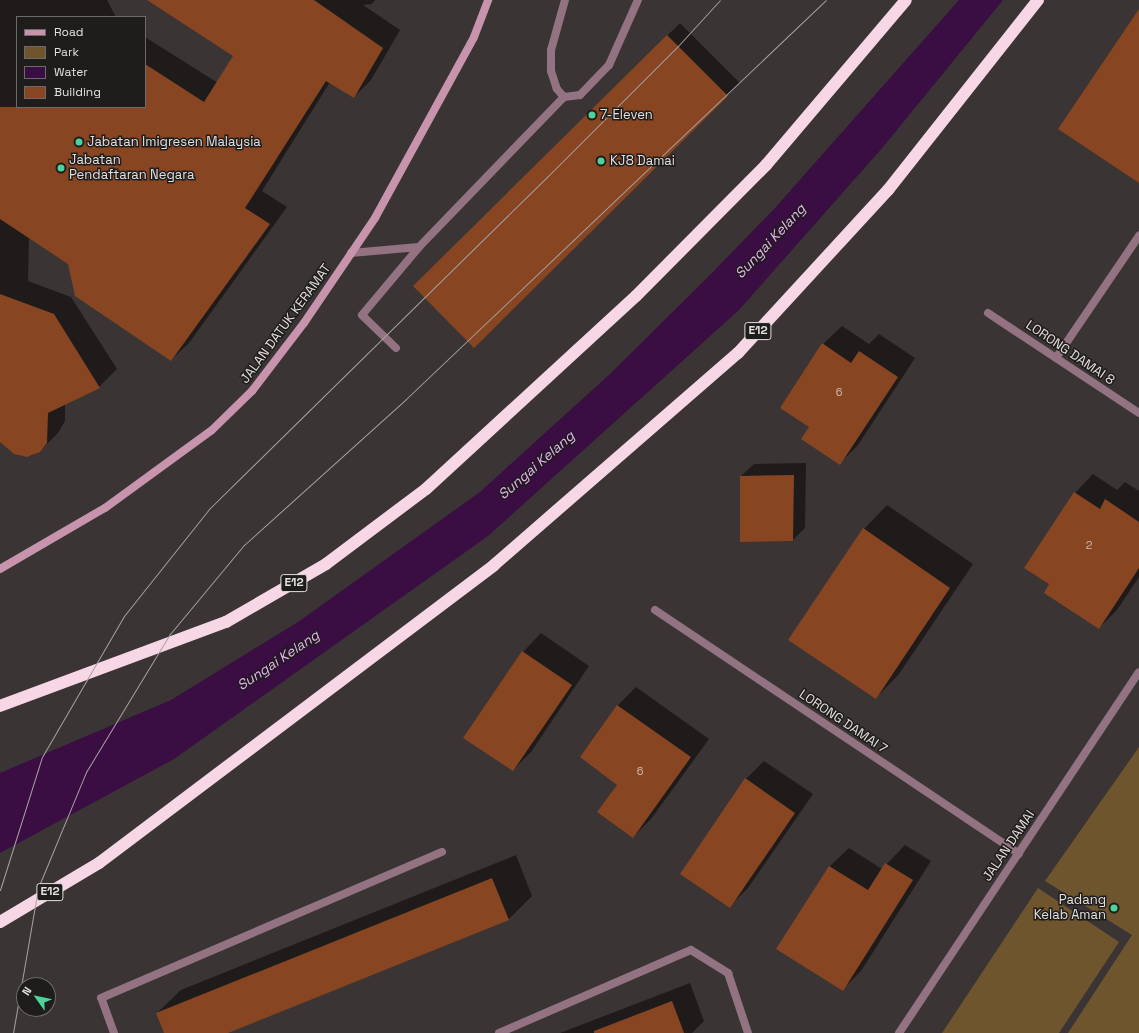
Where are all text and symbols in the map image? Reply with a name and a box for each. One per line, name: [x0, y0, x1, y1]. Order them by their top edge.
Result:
legend: [16, 16, 146, 108]
text: Road: [54, 24, 83, 40]
text: Park: [54, 44, 79, 60]
text: Water: [54, 64, 88, 80]
text: Building: [54, 84, 101, 100]
place label: 7-Eleven: [600, 107, 653, 123]
marker: 7-Eleven: [587, 110, 597, 120]
place label: Jabatan Imigresen Malaysia: [87, 134, 261, 150]
marker: Jabatan Imigresen Malaysia: [74, 137, 84, 147]
place label: Jabatan Pendaftaran Negara: [69, 153, 194, 184]
place label: KJ8 Damai: [610, 153, 675, 169]
marker: KJ8 Damai: [595, 155, 607, 167]
marker: Jabatan Pendaftaran Negara: [56, 163, 66, 173]
water label: Sungai Kelang: [731, 200, 809, 282]
street label: JALAN DATUK KERAMAT: [237, 261, 335, 387]
street label: LORONG DAMAI 8: [1023, 318, 1117, 388]
road number: E12: [744, 321, 772, 341]
house number: 6: [836, 385, 842, 399]
water label: Sungai Kelang: [494, 427, 578, 503]
house number: 2: [1086, 538, 1092, 552]
road number: E12: [280, 573, 308, 593]
water label: Sungai Kelang: [234, 626, 322, 694]
street label: LORONG DAMAI 7: [796, 687, 890, 757]
house number: 6: [637, 764, 643, 778]
street label: JALAN DAMAI: [980, 808, 1038, 884]
road number: E12: [36, 882, 64, 902]
place label: Padang Kelab Aman: [1033, 893, 1106, 924]
marker: Padang Kelab Aman: [1109, 903, 1119, 913]
north arrow: [16, 977, 56, 1017]
text: N: [19, 984, 35, 998]

